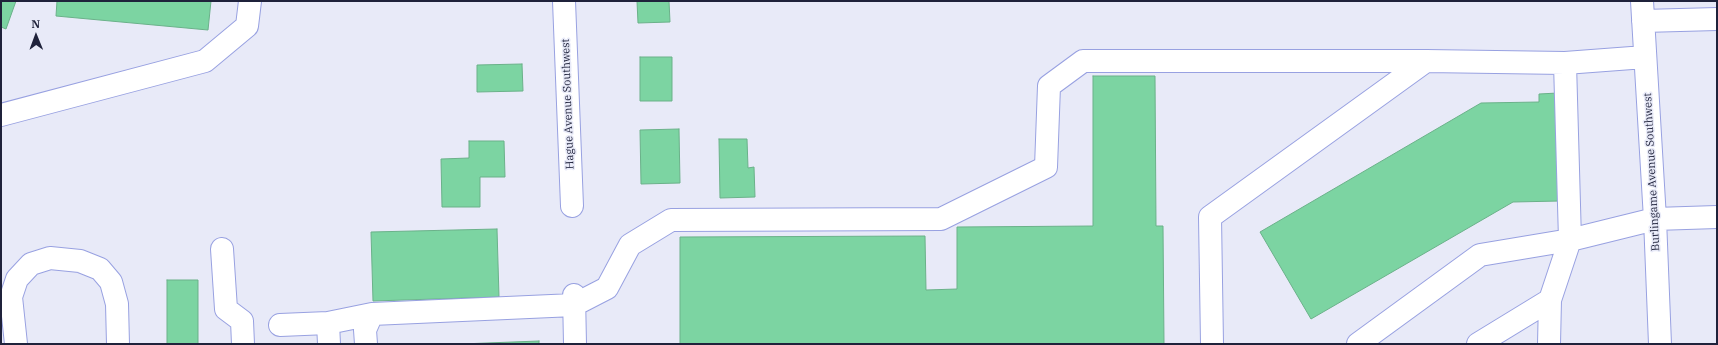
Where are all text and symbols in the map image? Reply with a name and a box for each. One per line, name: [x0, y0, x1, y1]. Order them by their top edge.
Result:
north arrow: [16, 16, 56, 56]
text: N: [31, 17, 40, 31]
street label: Hague Avenue Southwest: [559, 38, 577, 170]
street label: Burlingame Avenue Southwest: [1641, 93, 1663, 251]

